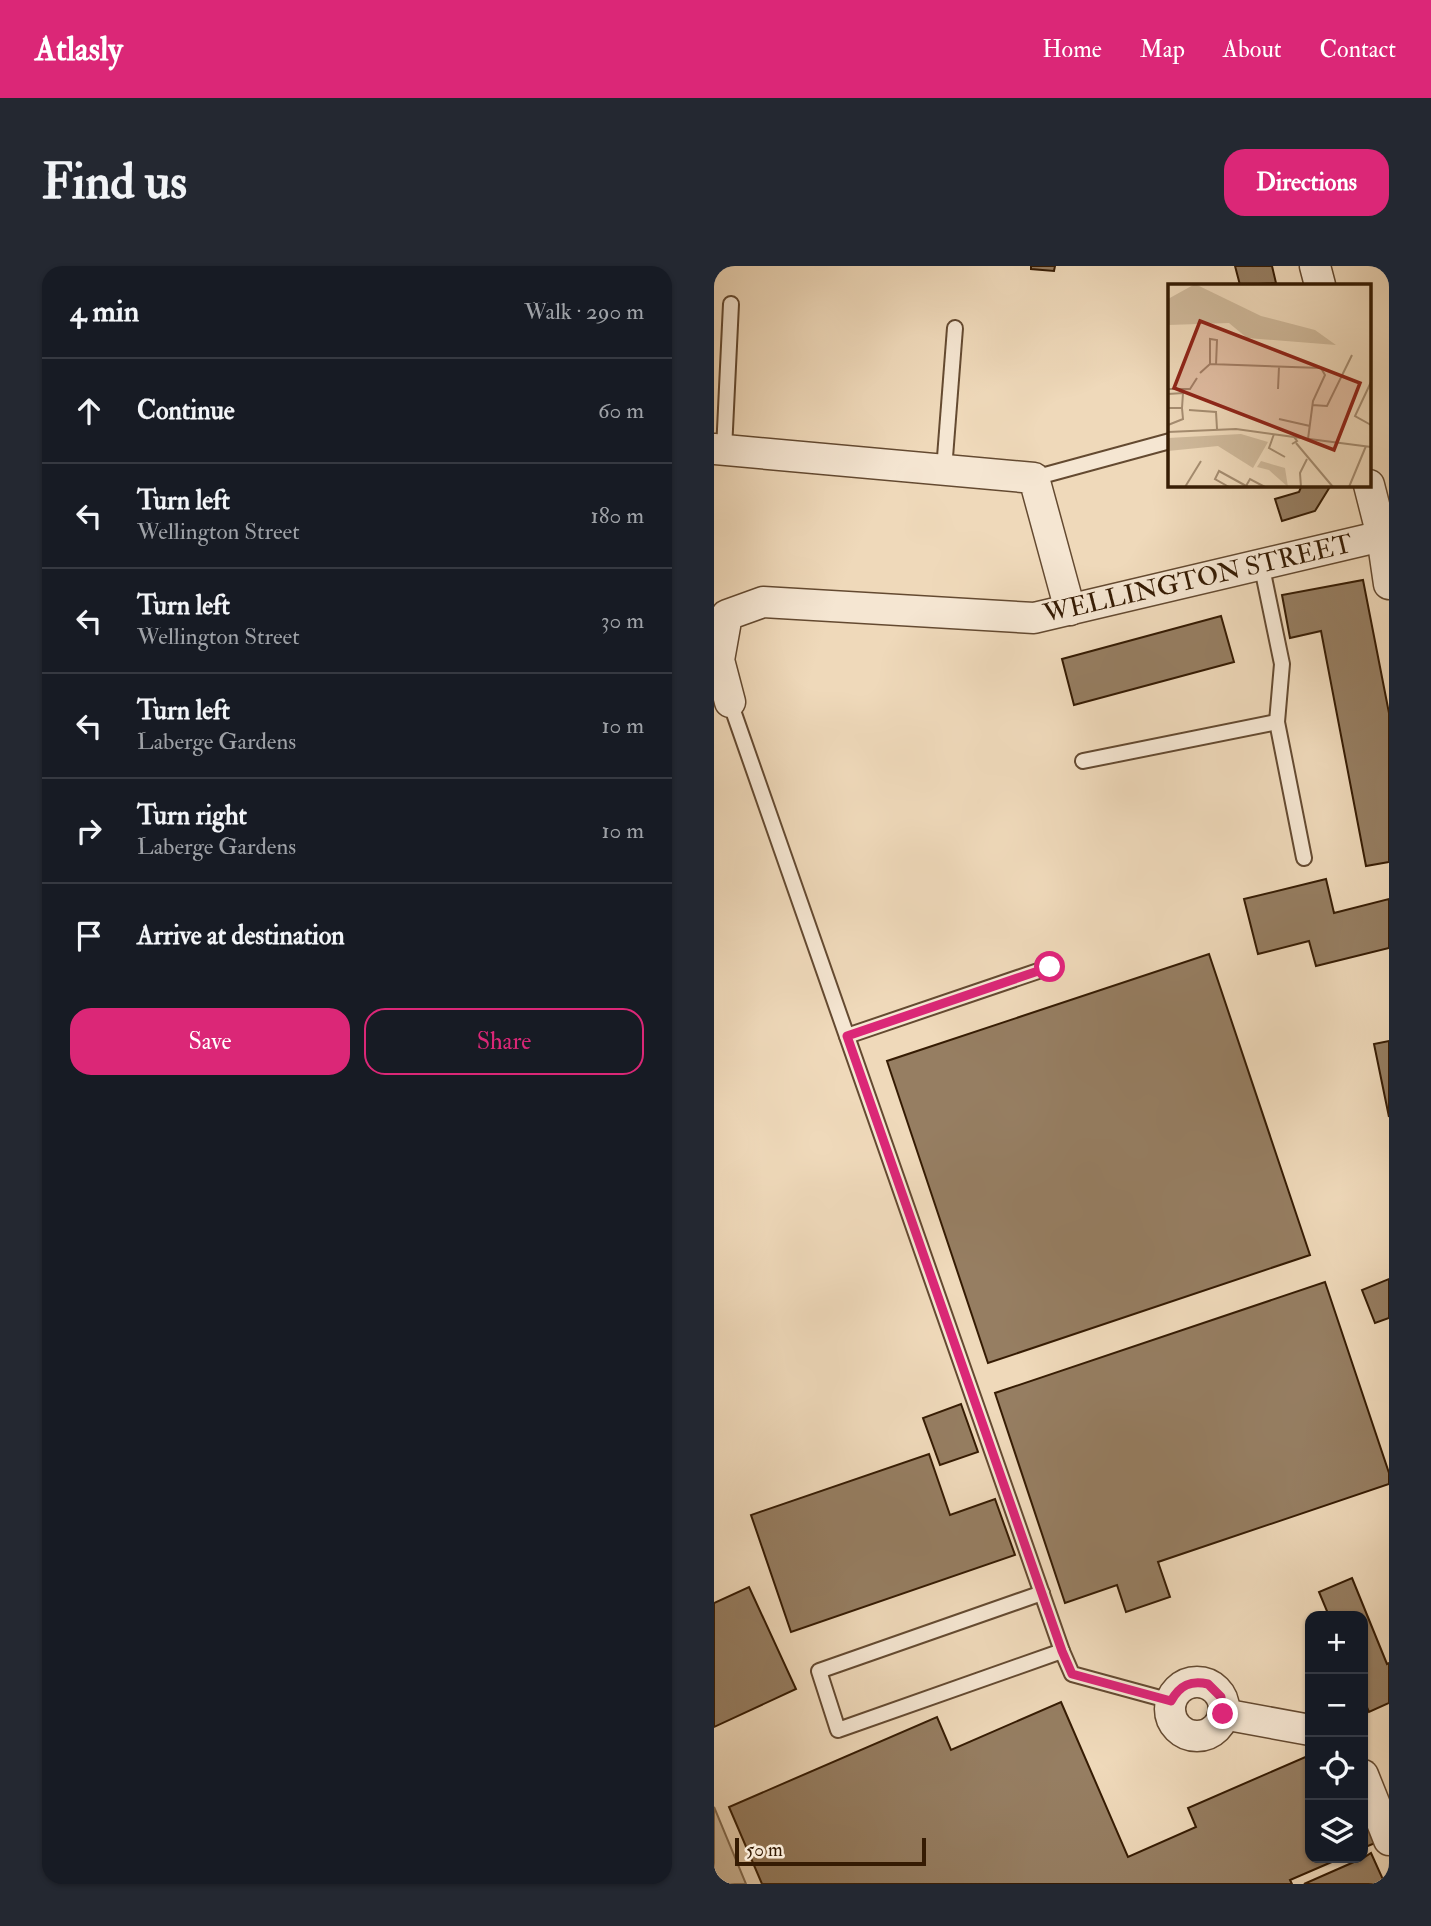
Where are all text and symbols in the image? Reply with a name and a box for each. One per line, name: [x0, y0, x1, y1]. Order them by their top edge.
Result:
text: Atlasly: [35, 29, 123, 70]
text: Home: [1042, 34, 1102, 65]
text: Map: [1140, 34, 1185, 65]
text: About: [1223, 34, 1282, 65]
text: Contact: [1320, 34, 1396, 65]
button: Directions: [1224, 149, 1389, 216]
text: Find us: [42, 152, 187, 213]
inset map: [1168, 284, 1371, 486]
text: 4 min: [70, 293, 139, 330]
text: Walk · 290 m: [524, 297, 644, 326]
icon: ahead: [70, 392, 108, 430]
text: Continue: [137, 395, 235, 427]
text: 60 m: [598, 396, 644, 425]
text: Turn left: [137, 485, 230, 517]
icon: left: [70, 497, 108, 535]
text: 180 m: [591, 501, 644, 530]
text: Wellington Street: [137, 517, 300, 546]
street label: WELLINGTON STREET: [1039, 528, 1356, 630]
text: Turn left: [137, 590, 230, 622]
icon: left: [70, 602, 108, 640]
text: 30 m: [601, 606, 644, 635]
text: Wellington Street: [137, 622, 300, 651]
text: Turn left: [137, 695, 230, 727]
icon: left: [70, 707, 108, 745]
text: 10 m: [601, 711, 644, 740]
text: Laberge Gardens: [137, 727, 296, 756]
text: Turn right: [137, 800, 247, 832]
icon: right: [70, 812, 108, 850]
text: 10 m: [601, 816, 644, 845]
text: Laberge Gardens: [137, 832, 296, 861]
icon: arrive: [70, 917, 108, 955]
text: Arrive at destination: [137, 920, 345, 952]
route start: [1034, 951, 1065, 982]
button: Save: [70, 1008, 350, 1075]
button: Share: [364, 1008, 644, 1075]
map controls: [1305, 1611, 1368, 1863]
button: +: [1305, 1611, 1368, 1674]
button: −: [1305, 1674, 1368, 1737]
route end: [1207, 1698, 1238, 1729]
button: locate: [1305, 1737, 1368, 1800]
button: layers: [1305, 1800, 1368, 1863]
scale bar: [735, 1835, 926, 1867]
text: 50 m: [746, 1838, 783, 1862]

